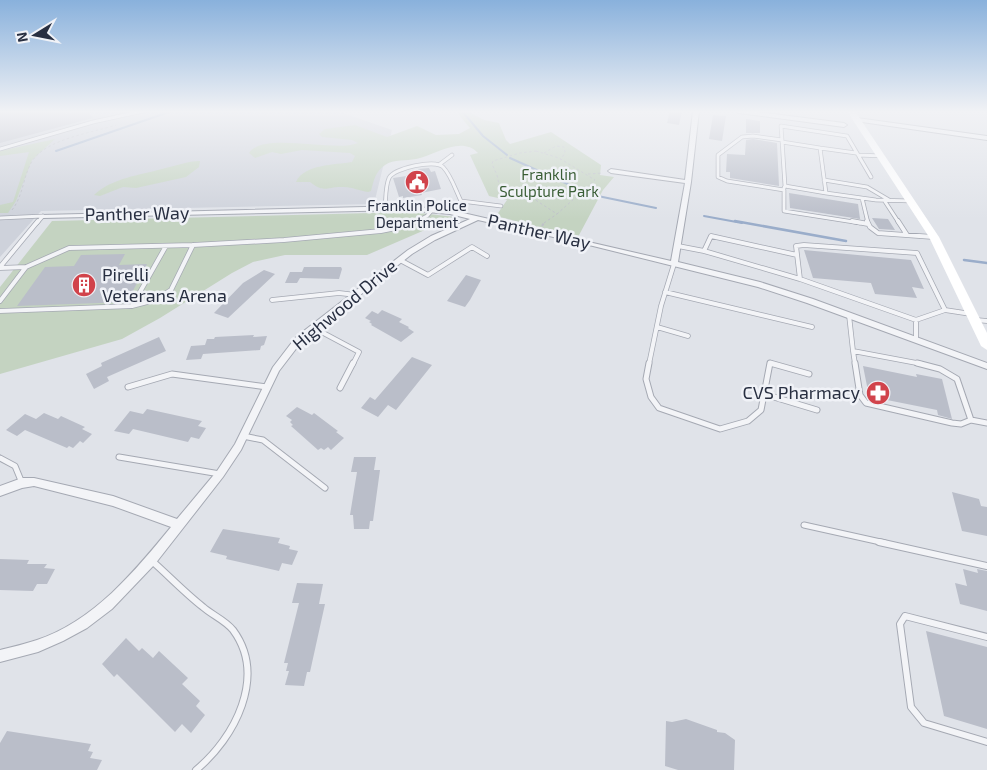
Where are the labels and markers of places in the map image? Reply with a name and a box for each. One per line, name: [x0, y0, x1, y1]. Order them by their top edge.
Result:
public building icon: Franklin Police Department: [404, 169, 430, 195]
place label: Franklin Police Department: [367, 196, 467, 231]
place label: Pirelli Veterans Arena: [102, 263, 227, 306]
building icon: Pirelli Veterans Arena: [71, 272, 97, 298]
pharmacy icon: CVS Pharmacy: [865, 380, 891, 406]
place label: CVS Pharmacy: [743, 381, 860, 403]

